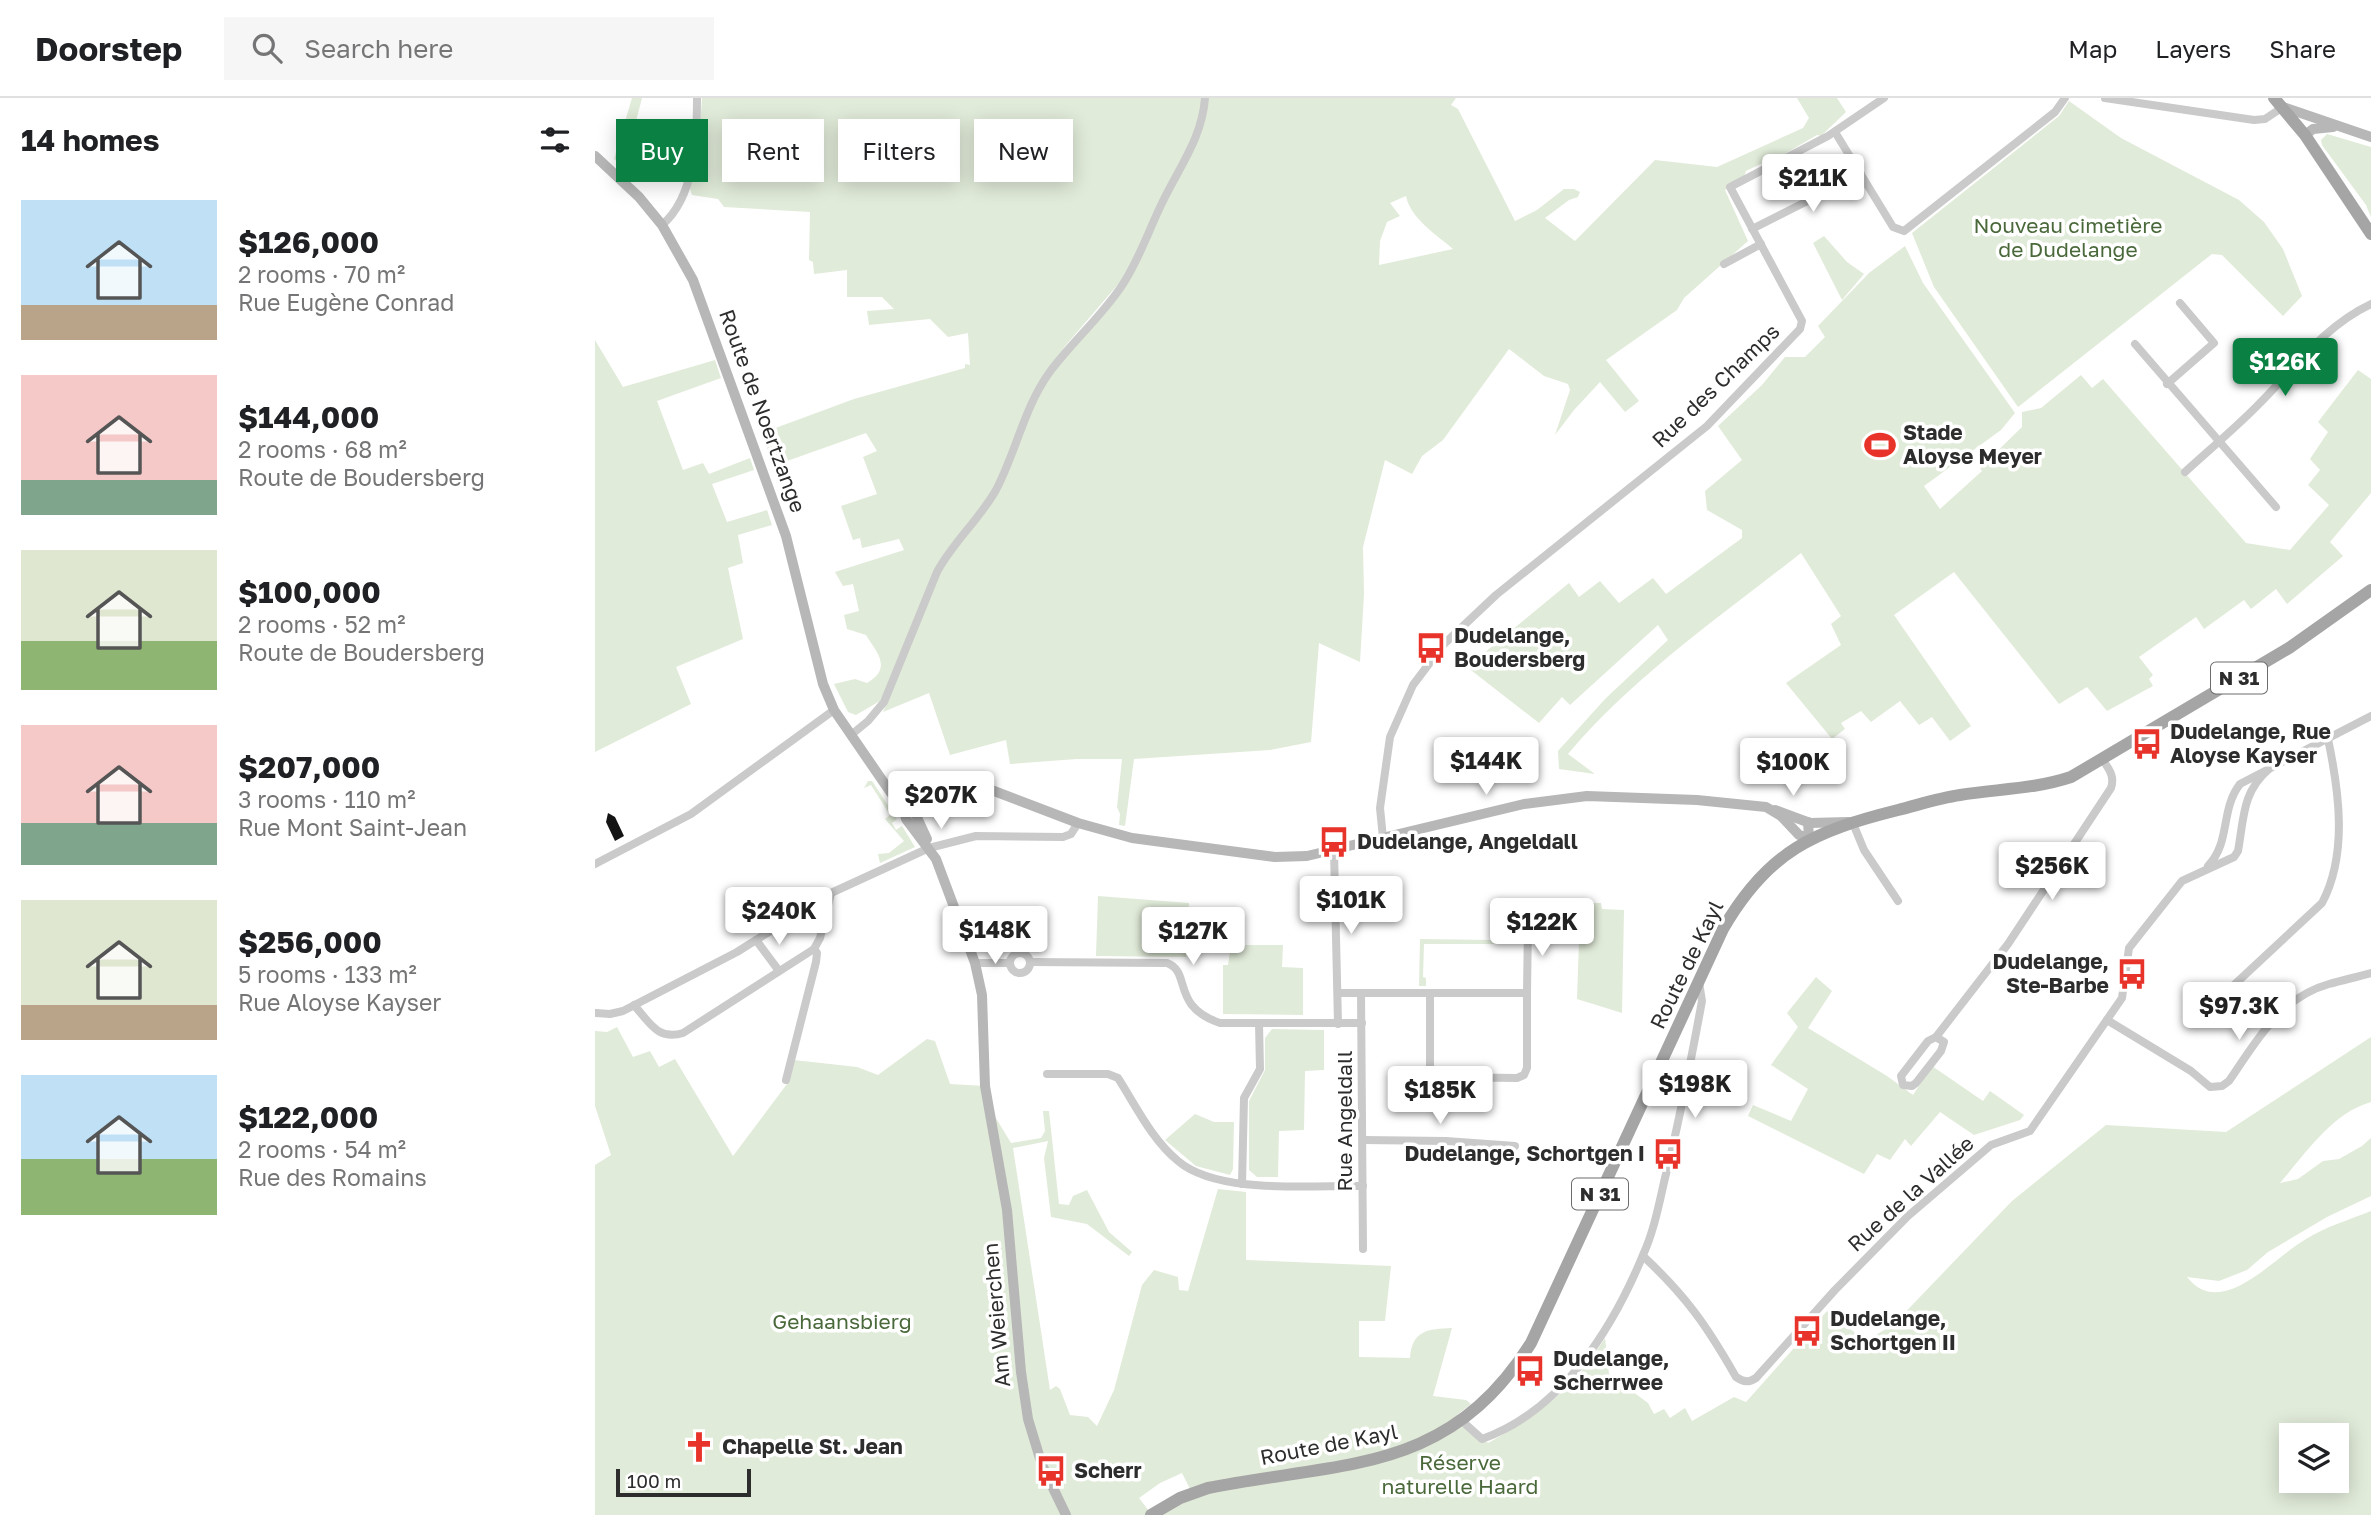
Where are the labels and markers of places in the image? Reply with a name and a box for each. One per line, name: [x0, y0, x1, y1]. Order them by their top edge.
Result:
pin: $211K: [1764, 155, 1862, 214]
pin: $126K: [2236, 338, 2334, 398]
place label: Stade Aloyse Meyer: [1903, 419, 2042, 469]
sports icon: Stade Aloyse Meyer: [1863, 428, 1897, 462]
place label: Dudelange, Boudersberg: [1454, 622, 1585, 672]
bus stop icon: Dudelange, Boudersberg: [1414, 631, 1448, 665]
place label: Dudelange, Rue Aloyse Kayser: [2170, 718, 2331, 768]
bus stop icon: Dudelange, Rue Aloyse Kayser: [2130, 727, 2164, 761]
pin: $144K: [1437, 738, 1535, 797]
pin: $100K: [1744, 738, 1842, 798]
pin: $207K: [892, 772, 990, 831]
bus stop icon: Dudelange, Angeldall: [1317, 825, 1351, 859]
place label: Dudelange, Angeldall: [1357, 828, 1578, 854]
pin: $256K: [2003, 842, 2101, 902]
pin: $101K: [1302, 876, 1400, 936]
pin: $240K: [730, 888, 828, 947]
pin: $122K: [1493, 898, 1591, 958]
pin: $148K: [946, 906, 1044, 966]
pin: $127K: [1144, 908, 1242, 967]
place label: Dudelange, Ste-Barbe: [1993, 948, 2109, 998]
bus stop icon: Dudelange, Ste-Barbe: [2115, 957, 2149, 991]
pin: $97.3K: [2182, 982, 2296, 1042]
pin: $198K: [1646, 1060, 1744, 1120]
pin: $185K: [1391, 1066, 1489, 1126]
bus stop icon: Dudelange, Schortgen I: [1651, 1137, 1685, 1171]
place label: Dudelange, Schortgen I: [1404, 1140, 1645, 1166]
place label: Dudelange, Schortgen II: [1830, 1305, 1956, 1355]
bus stop icon: Dudelange, Schortgen II: [1790, 1314, 1824, 1348]
place label: Dudelange, Scherrwee: [1553, 1345, 1669, 1395]
bus stop icon: Dudelange, Scherrwee: [1513, 1354, 1547, 1388]
church icon: Chapelle St. Jean: [682, 1430, 716, 1464]
place label: Chapelle St. Jean: [722, 1433, 903, 1459]
bus stop icon: Scherr: [1034, 1454, 1068, 1488]
place label: Scherr: [1074, 1457, 1142, 1483]

